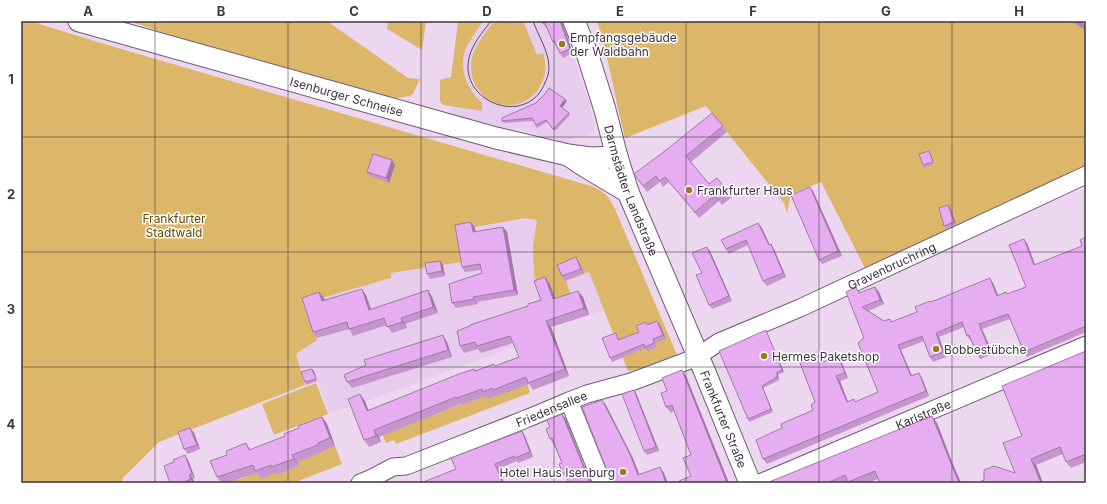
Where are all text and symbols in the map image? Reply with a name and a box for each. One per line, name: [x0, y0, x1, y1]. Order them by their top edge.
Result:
text: A: [83, 3, 93, 19]
text: B: [217, 3, 226, 19]
text: C: [349, 3, 359, 19]
text: D: [482, 3, 492, 19]
text: E: [616, 3, 624, 19]
text: F: [749, 3, 757, 19]
text: G: [881, 3, 891, 19]
text: H: [1014, 3, 1024, 19]
place label: Empfangsgebäude der Waldbahn: [570, 30, 677, 59]
marker: Empfangsgebäude der Waldbahn: [557, 39, 567, 49]
text: 1: [8, 71, 14, 87]
street label: Isenburger Schneise: [288, 73, 405, 119]
street label: Darmstädter Landstraße: [602, 123, 662, 258]
place label: Frankfurter Haus: [697, 183, 793, 198]
marker: Frankfurter Haus: [684, 185, 694, 195]
text: 2: [7, 186, 15, 202]
park label: Frankfurter Stadtwald: [142, 211, 206, 240]
street label: Gravenbruchring: [845, 238, 938, 292]
text: 3: [7, 301, 15, 317]
place label: Bobbestübche: [944, 342, 1026, 357]
marker: Bobbestübche: [931, 344, 941, 354]
place label: Hermes Paketshop: [772, 349, 879, 364]
marker: Hermes Paketshop: [759, 351, 769, 361]
street label: Frankfurter Straße: [697, 368, 751, 470]
street label: Friedensallee: [514, 387, 589, 430]
street label: Karlstraße: [893, 396, 953, 432]
text: 4: [7, 416, 16, 432]
place label: Hotel Haus Isenburg: [500, 465, 615, 480]
marker: Hotel Haus Isenburg: [618, 467, 628, 477]

